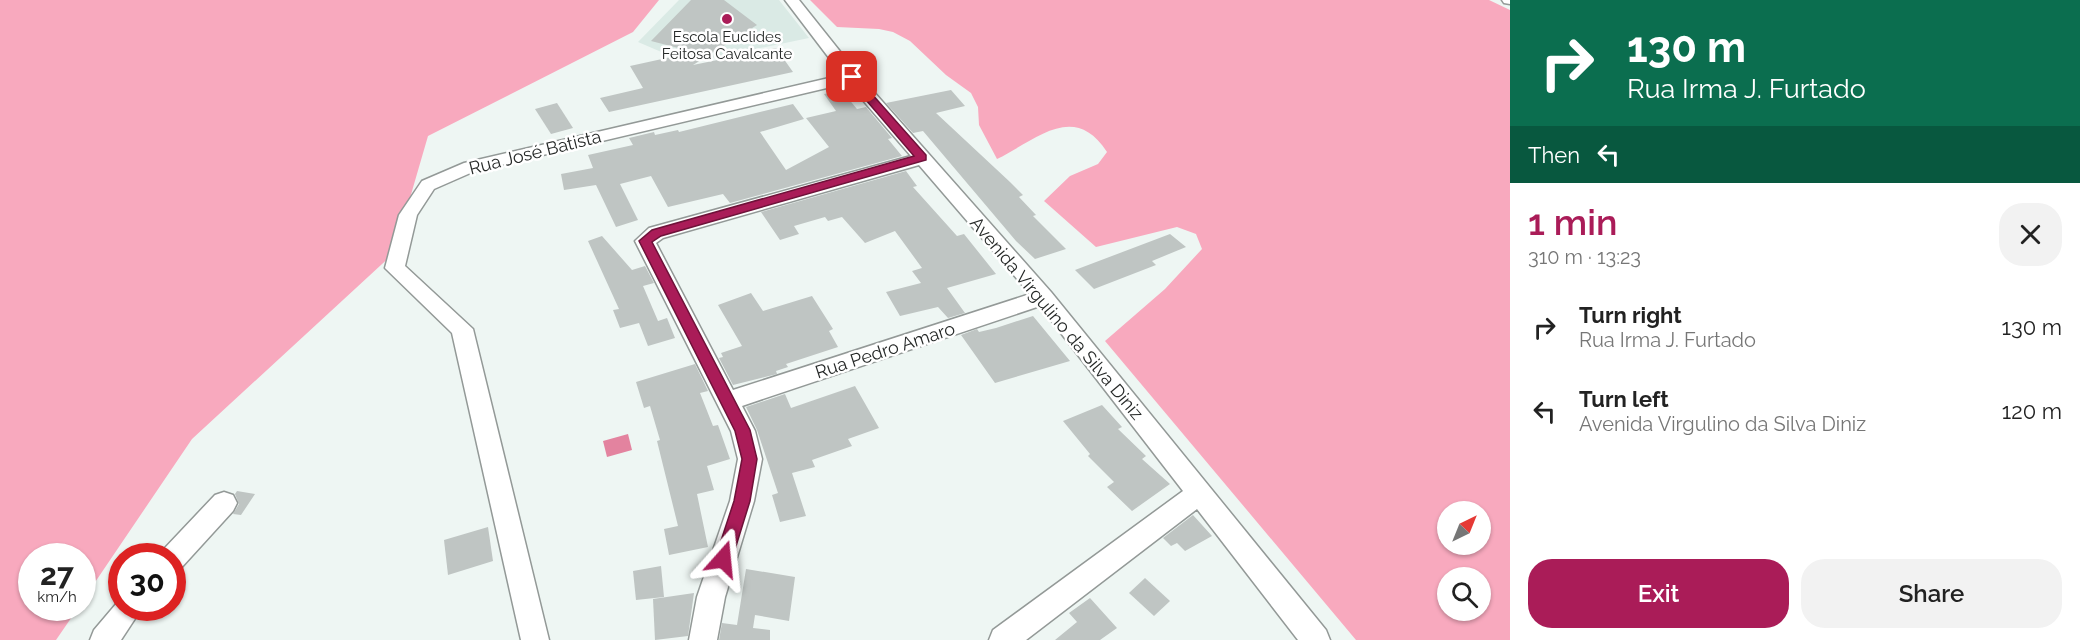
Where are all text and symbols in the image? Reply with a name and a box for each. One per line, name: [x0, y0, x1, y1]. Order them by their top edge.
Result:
marker: Escola Euclides Feitosa Cavalcante: [720, 12, 734, 26]
text: 130 m: [1627, 23, 1746, 72]
icon: right: [1528, 24, 1606, 102]
place label: Escola Euclides Feitosa Cavalcante: [662, 28, 792, 63]
pin: [826, 51, 877, 102]
icon: arrive: [835, 60, 868, 93]
text: Rua Irma J. Furtado: [1627, 73, 1866, 104]
street label: Rua José Batista: [467, 125, 603, 179]
icon: left: [1592, 138, 1625, 171]
text: Then: [1528, 142, 1580, 168]
text: 1 min: [1528, 201, 1617, 243]
button: close: [1999, 203, 2062, 266]
street label: Avenida Virgulino da Silva Diniz: [966, 212, 1148, 424]
text: 310 m · 13:23: [1528, 245, 1641, 269]
text: Turn right: [1579, 302, 1682, 328]
icon: right: [1528, 311, 1561, 344]
text: 130 m: [2002, 314, 2062, 340]
street label: Rua Pedro Amaro: [813, 317, 958, 382]
text: Rua Irma J. Furtado: [1579, 328, 1756, 352]
text: Turn left: [1579, 386, 1669, 412]
icon: left: [1528, 395, 1561, 428]
text: 120 m: [2002, 398, 2062, 424]
text: Avenida Virgulino da Silva Diniz: [1579, 412, 1866, 436]
north arrow: [1437, 501, 1491, 555]
map controls: [1437, 501, 1491, 621]
position arrow: [691, 527, 755, 591]
speed limit sign: 30: [108, 543, 186, 621]
text: 27: [40, 557, 74, 592]
button: Exit: [1528, 559, 1789, 628]
button: Share: [1801, 559, 2062, 628]
button: search: [1437, 567, 1491, 621]
text: km/h: [37, 588, 77, 606]

